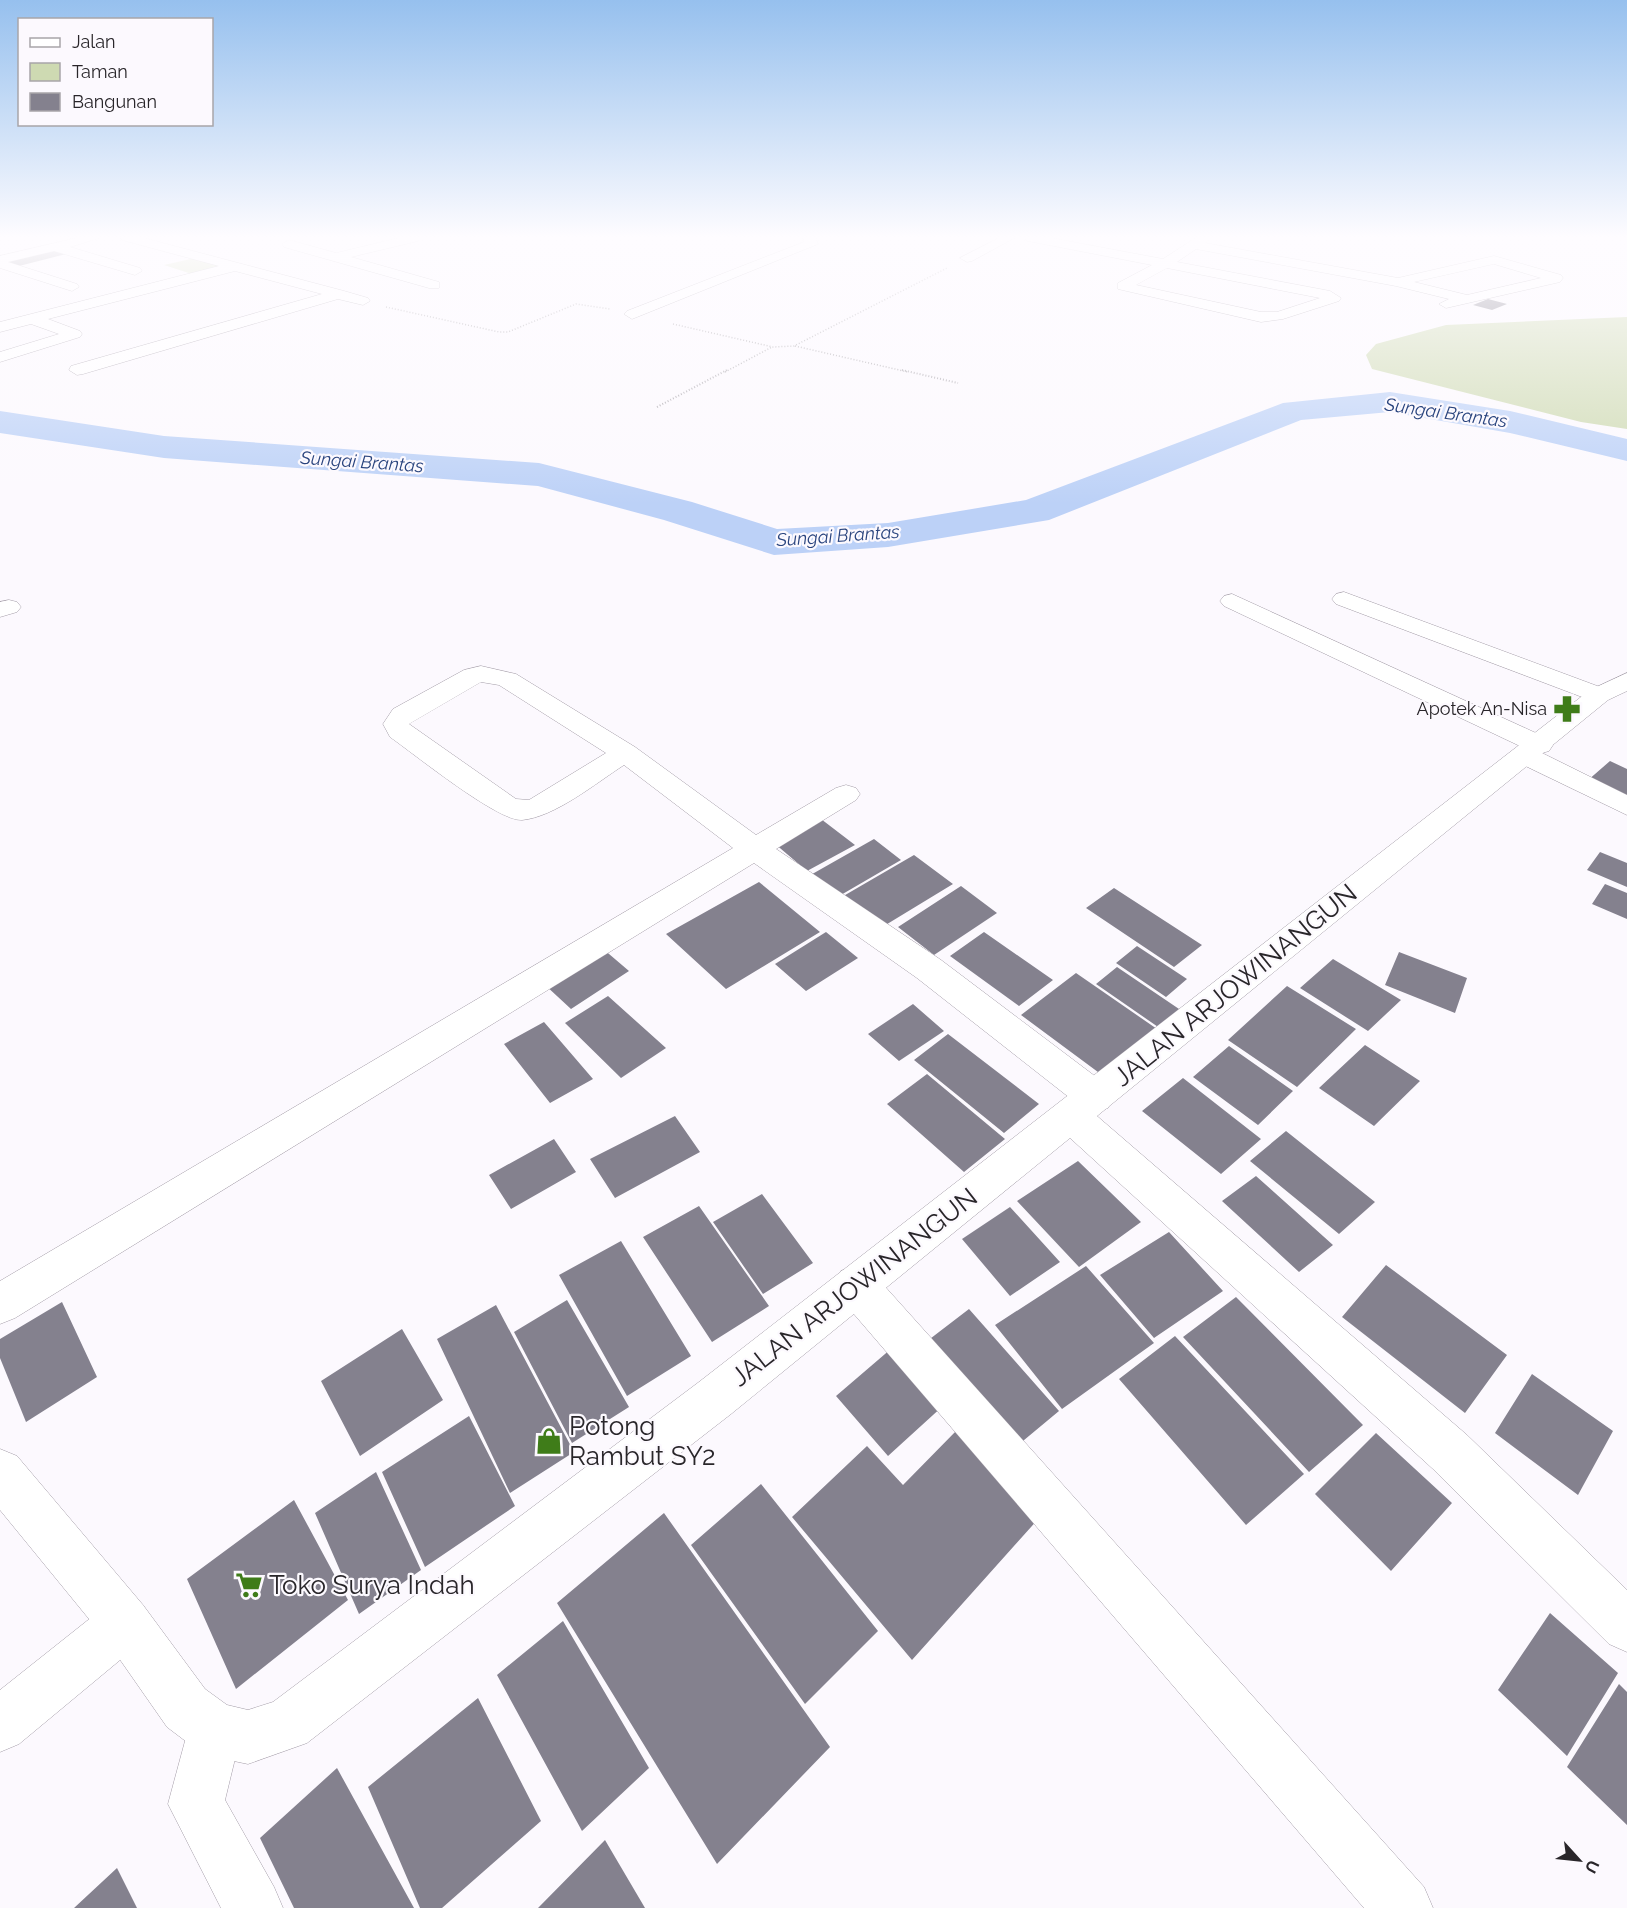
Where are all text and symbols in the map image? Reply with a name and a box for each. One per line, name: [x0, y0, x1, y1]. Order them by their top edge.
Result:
legend: [18, 18, 213, 126]
text: Jalan: [72, 31, 116, 52]
text: Taman: [72, 61, 128, 82]
text: Bangunan: [72, 91, 157, 112]
water label: Sungai Brantas: [1382, 393, 1509, 432]
water label: Sungai Brantas: [299, 447, 425, 476]
water label: Sungai Brantas: [775, 521, 901, 550]
pharmacy icon: Apotek An-Nisa: [1552, 694, 1582, 724]
place label: Apotek An-Nisa: [1417, 698, 1547, 719]
street label: JALAN ARJOWINANGUN: [1107, 878, 1363, 1092]
street label: JALAN ARJOWINANGUN: [725, 1182, 983, 1392]
place label: Potong Rambut SY2: [569, 1411, 715, 1471]
shop icon: Potong Rambut SY2: [534, 1426, 564, 1456]
supermarket icon: Toko Surya Indah: [234, 1570, 264, 1600]
place label: Toko Surya Indah: [269, 1570, 475, 1600]
north arrow: [1549, 1830, 1609, 1890]
text: U: [1581, 1857, 1603, 1876]

